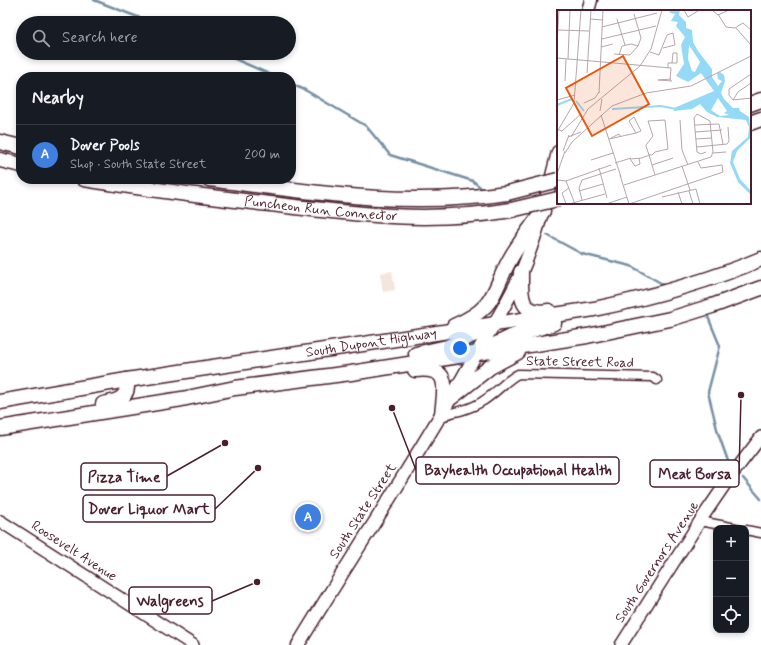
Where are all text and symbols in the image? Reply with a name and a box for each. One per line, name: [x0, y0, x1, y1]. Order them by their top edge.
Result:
inset map: [557, 10, 751, 204]
search box: [16, 16, 296, 60]
icon: search: [30, 27, 52, 49]
text: Search here: [62, 28, 138, 48]
text: Nearby: [32, 87, 84, 109]
text: Dover Pools: [70, 136, 139, 156]
text: A: [41, 146, 49, 163]
text: 200 m: [245, 146, 280, 163]
text: Shop · South State Street: [70, 156, 206, 173]
street label: Puncheon Run Connector: [243, 192, 398, 225]
street label: South Dupont Highway: [305, 324, 438, 362]
your location: [450, 338, 470, 358]
street label: State Street Road: [526, 352, 634, 372]
callout: Bayhealth Occupational Health: [416, 457, 619, 484]
street label: South State Street: [325, 459, 401, 562]
callout: Meat Borsa: [650, 460, 739, 487]
text: Bayhealth Occupational Health: [424, 461, 612, 481]
callout: Pizza Time: [81, 463, 167, 490]
text: Meat Borsa: [658, 465, 732, 485]
text: Pizza Time: [88, 468, 161, 488]
callout: Dover Liquor Mart: [83, 495, 215, 522]
street label: South Governors Avenue: [611, 497, 703, 626]
text: Dover Liquor Mart: [88, 500, 211, 520]
pin: A: [295, 502, 321, 532]
street label: Roosevelt Avenue: [28, 517, 120, 585]
map controls: [713, 525, 749, 633]
button: +: [713, 525, 749, 561]
button: −: [713, 561, 749, 597]
callout: Walgreens: [129, 587, 212, 614]
text: Walgreens: [135, 592, 204, 614]
button: locate: [713, 597, 749, 633]

